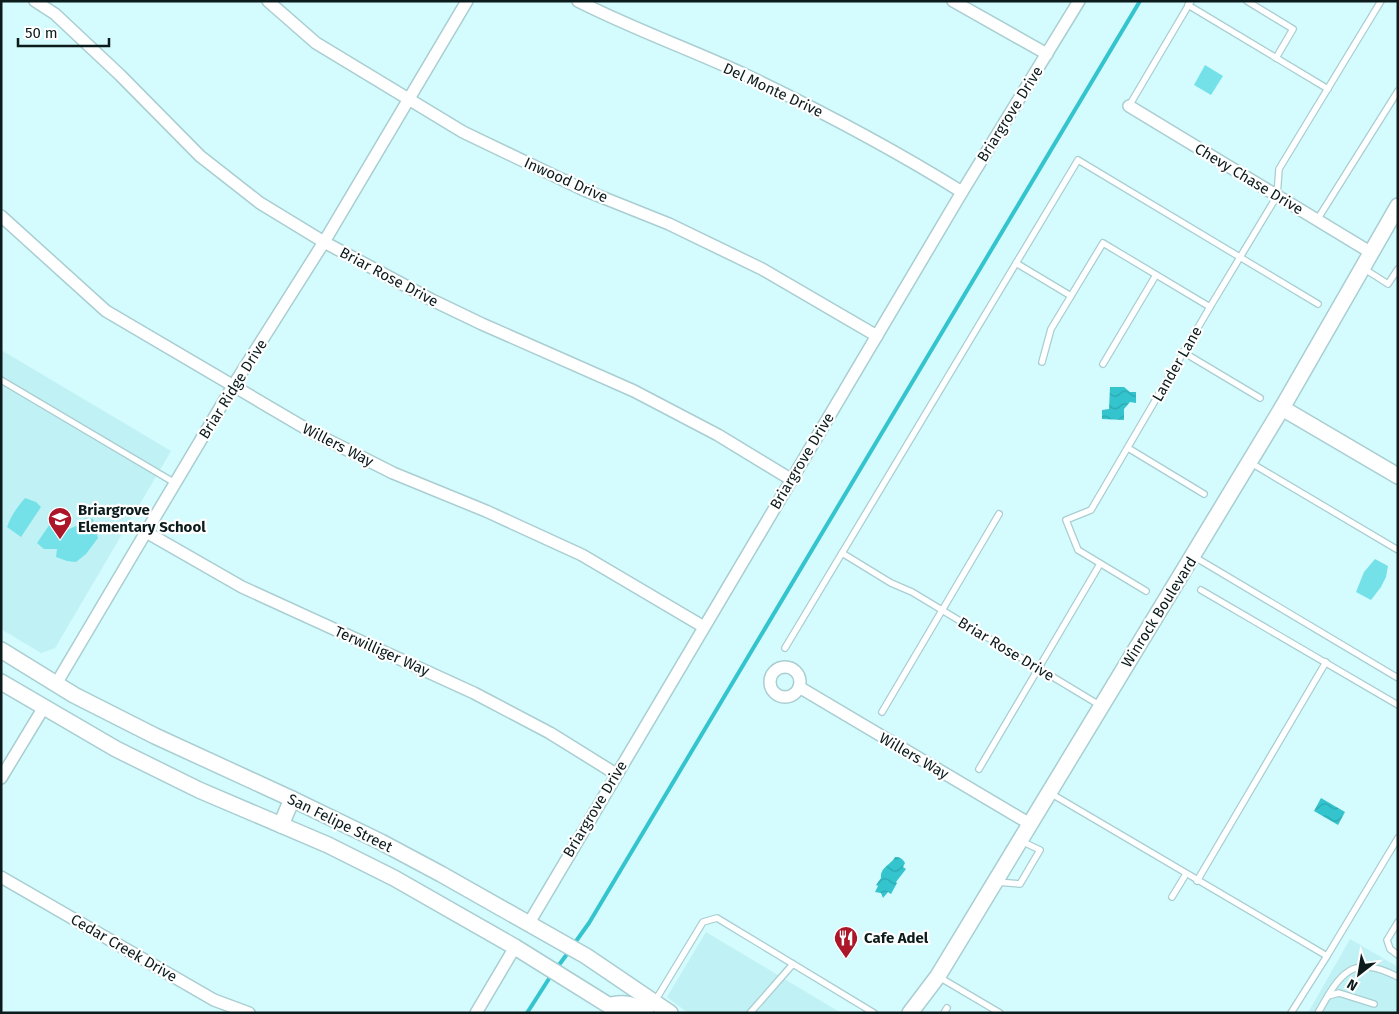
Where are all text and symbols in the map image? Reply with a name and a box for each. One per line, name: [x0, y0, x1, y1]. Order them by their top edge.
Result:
scale bar: [18, 15, 109, 47]
text: 50 m: [25, 24, 58, 42]
street label: Del Monte Drive: [720, 59, 826, 121]
street label: Briargrove Drive: [973, 63, 1047, 165]
street label: Chevy Chase Drive: [1192, 140, 1306, 218]
street label: Inwood Drive: [521, 154, 611, 206]
street label: Briar Rose Drive: [337, 243, 441, 311]
street label: Lander Lane: [1148, 323, 1206, 405]
street label: Briar Ridge Drive: [195, 336, 271, 442]
street label: Briargrove Drive: [766, 409, 838, 513]
street label: Willers Way: [299, 419, 377, 471]
place label: Briargrove Elementary School: [78, 501, 206, 536]
school or university icon: Briargrove Elementary School: [47, 506, 73, 540]
street label: Winrock Boulevard: [1118, 553, 1200, 671]
street label: Briar Rose Drive: [955, 613, 1057, 685]
street label: Terwilliger Way: [332, 622, 433, 680]
street label: Willers Way: [876, 729, 953, 783]
street label: Briargrove Drive: [559, 757, 631, 861]
street label: San Felipe Street: [285, 790, 396, 856]
street label: Cedar Creek Drive: [68, 910, 180, 986]
restaurant icon: Cafe Adel: [833, 925, 859, 959]
place label: Cafe Adel: [864, 929, 929, 947]
north arrow: [1334, 949, 1384, 999]
text: N: [1344, 975, 1361, 994]

